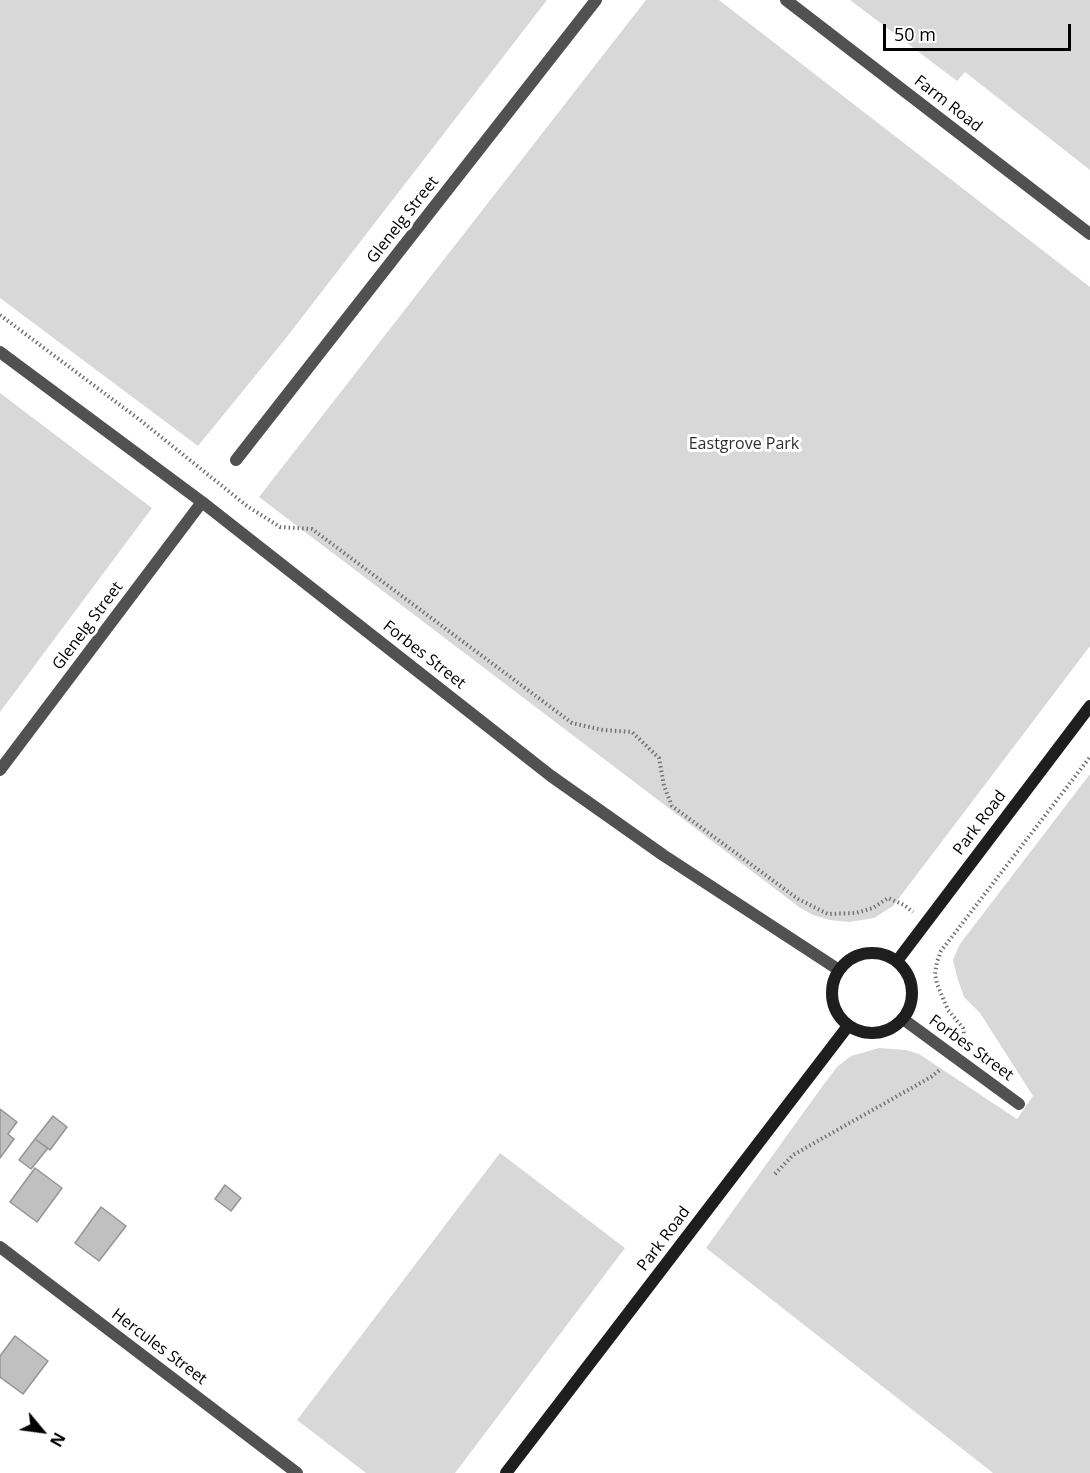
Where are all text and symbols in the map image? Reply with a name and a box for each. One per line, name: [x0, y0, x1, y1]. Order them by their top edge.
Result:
scale bar: [886, 12, 1074, 50]
text: 50 m: [894, 22, 936, 46]
street label: Farm Road: [910, 72, 986, 136]
street label: Glenelg Street: [363, 173, 443, 267]
park label: Eastgrove Park: [689, 434, 799, 454]
street label: Glenelg Street: [49, 578, 127, 674]
street label: Forbes Street: [379, 617, 469, 693]
street label: Park Road: [950, 787, 1010, 859]
street label: Forbes Street: [925, 1011, 1017, 1085]
street label: Park Road: [634, 1203, 694, 1275]
street label: Hercules Street: [108, 1305, 210, 1389]
north arrow: [12, 1401, 72, 1461]
text: N: [45, 1429, 71, 1451]

